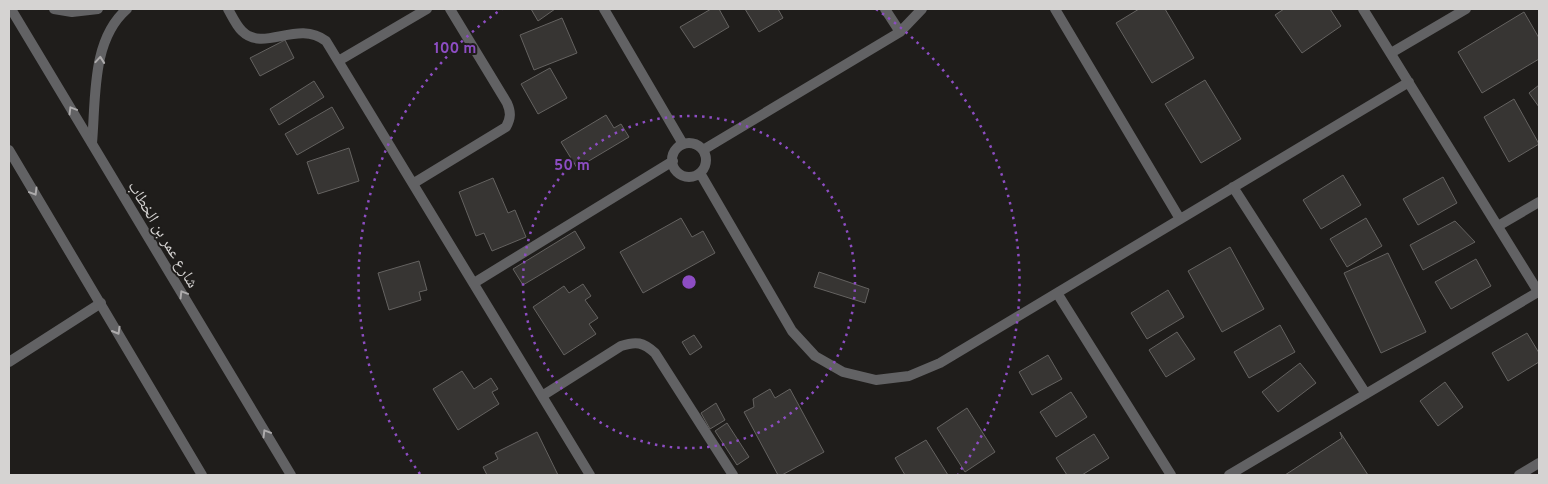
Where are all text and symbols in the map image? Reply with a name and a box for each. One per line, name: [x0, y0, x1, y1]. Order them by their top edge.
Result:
text: 100 m: [434, 40, 476, 59]
one-way arrow: [94, 56, 105, 64]
one-way arrow: [68, 106, 78, 115]
text: 50 m: [554, 157, 590, 176]
street label: شارع عمر بن الخطاب: [123, 178, 202, 292]
one-way arrow: [27, 186, 37, 195]
centre of rings: [680, 273, 698, 291]
one-way arrow: [179, 291, 189, 300]
one-way arrow: [111, 326, 121, 335]
one-way arrow: [263, 430, 273, 439]

